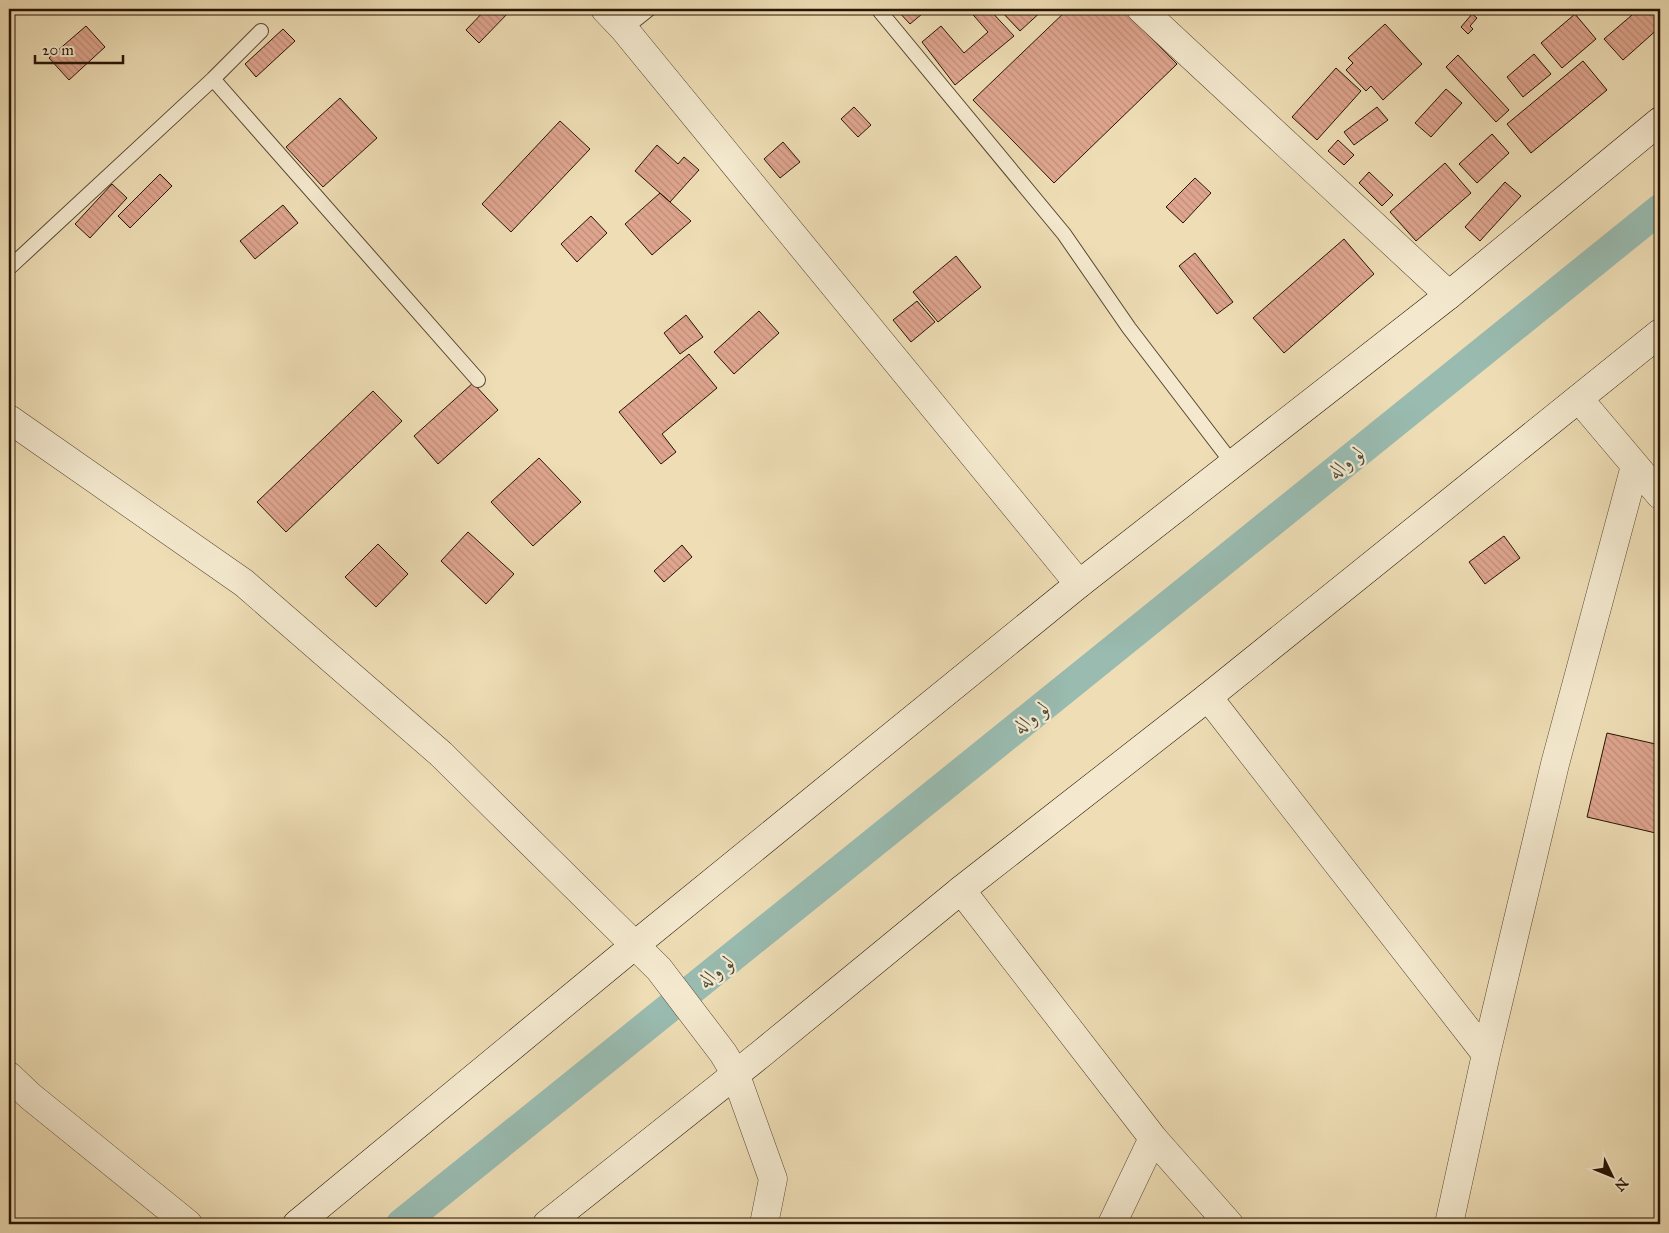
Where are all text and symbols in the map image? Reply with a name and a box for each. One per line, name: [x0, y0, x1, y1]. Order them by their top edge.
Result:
scale bar: [35, 32, 122, 64]
text: 20 m: [42, 41, 74, 59]
water label: لو واله: [1322, 439, 1370, 485]
water label: لو واله: [1007, 694, 1055, 740]
water label: لو واله: [692, 948, 740, 994]
north arrow: [1586, 1150, 1636, 1200]
text: N: [1611, 1174, 1631, 1195]

